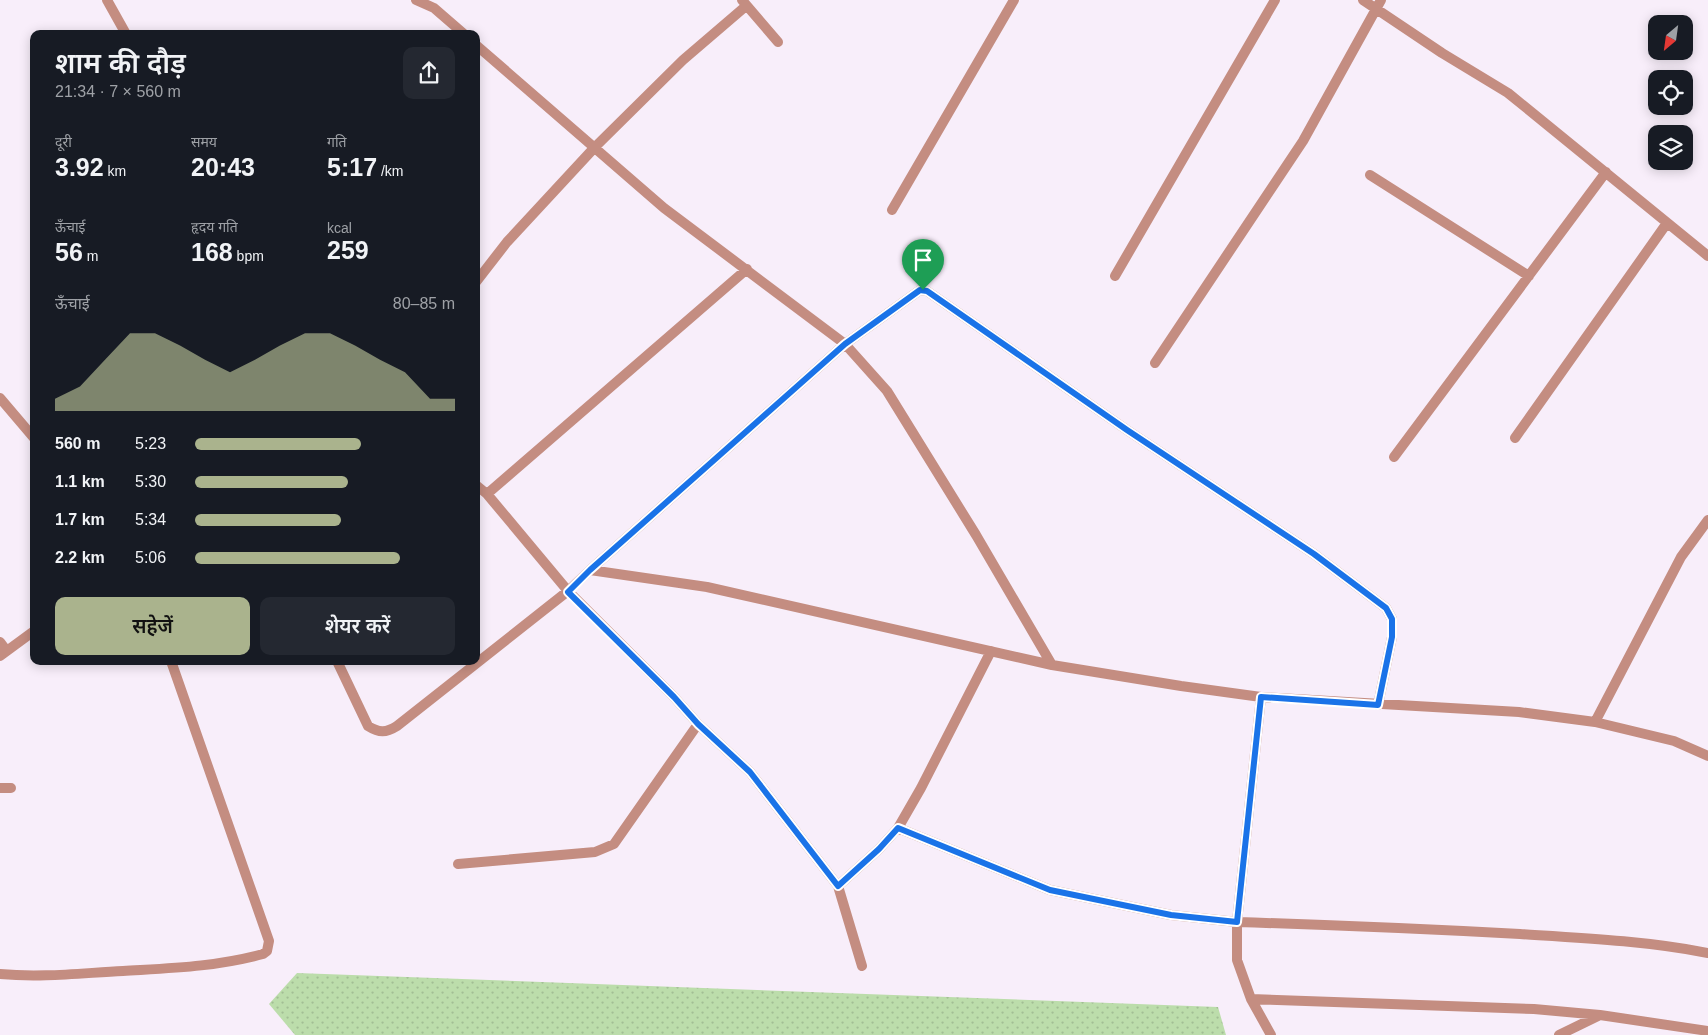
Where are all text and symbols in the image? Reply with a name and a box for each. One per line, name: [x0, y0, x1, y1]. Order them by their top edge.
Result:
north arrow: [1648, 15, 1692, 60]
map controls: [1648, 15, 1693, 170]
button: share: [403, 47, 455, 99]
text: शाम की दौड़: [55, 48, 186, 79]
button: locate: [1648, 70, 1693, 115]
text: 21:34 · 7 × 560 m: [55, 83, 181, 100]
button: layers: [1648, 125, 1693, 170]
text: दूरी: [55, 134, 72, 150]
text: समय: [191, 134, 217, 150]
text: गति: [327, 134, 347, 150]
text: 3.92: [55, 153, 104, 181]
text: 20:43: [191, 153, 255, 181]
text: 5:17: [327, 153, 377, 181]
text: km: [104, 163, 126, 179]
text: /km: [377, 163, 404, 179]
text: ऊँचाई: [55, 219, 85, 235]
text: हृदय गति: [191, 219, 238, 235]
text: kcal: [327, 220, 352, 236]
text: 259: [327, 236, 369, 264]
text: 56: [55, 238, 83, 266]
text: 168: [191, 238, 233, 266]
pin: [902, 239, 944, 290]
icon: arrive: [909, 246, 937, 274]
text: m: [83, 248, 98, 264]
text: bpm: [233, 248, 264, 264]
text: ऊँचाई: [55, 295, 90, 312]
text: 80–85 m: [393, 295, 455, 312]
text: 560 m: [55, 435, 100, 452]
text: 5:23: [135, 435, 166, 452]
text: 1.1 km: [55, 473, 105, 490]
text: 5:30: [135, 473, 166, 490]
text: 1.7 km: [55, 511, 105, 528]
text: 5:34: [135, 511, 166, 528]
text: 2.2 km: [55, 549, 105, 566]
text: 5:06: [135, 549, 166, 566]
button: सहेजें: [55, 597, 250, 655]
button: शेयर करें: [260, 597, 455, 655]

